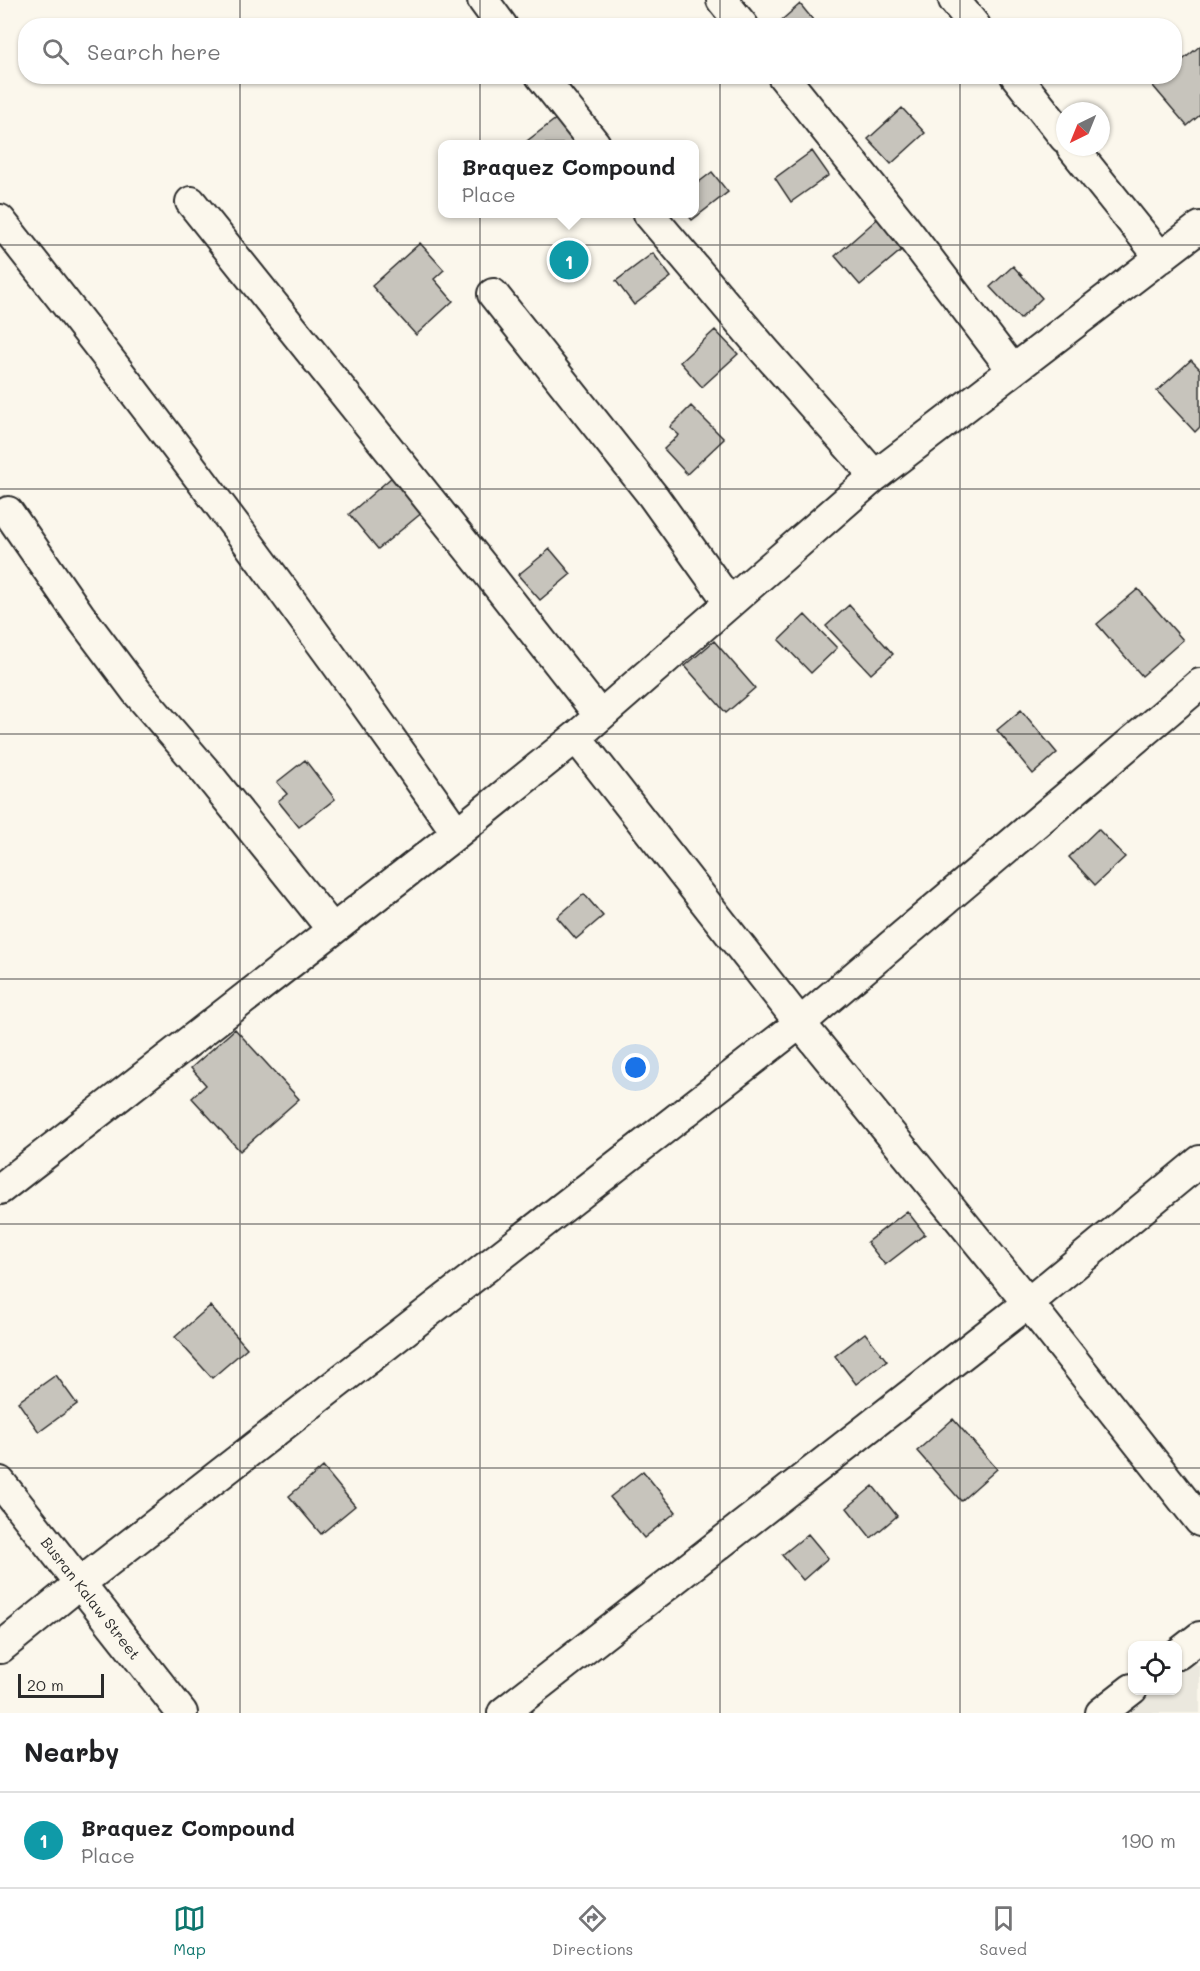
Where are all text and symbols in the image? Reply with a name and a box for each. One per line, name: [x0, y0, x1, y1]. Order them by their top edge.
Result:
search box: [18, 18, 1182, 84]
icon: search: [39, 35, 72, 68]
text: Search here: [87, 37, 221, 66]
north arrow: [1056, 102, 1110, 156]
popup: [438, 140, 699, 218]
text: Braquez Compound: [462, 152, 675, 181]
text: Place: [462, 181, 516, 207]
pin: 1: [550, 238, 588, 282]
your location: [621, 1053, 650, 1082]
street label: Busran Kalaw Street: [37, 1533, 145, 1663]
map controls: [1128, 1641, 1182, 1695]
button: locate: [1128, 1641, 1182, 1695]
scale bar: [18, 1671, 104, 1698]
text: 20 m: [27, 1674, 64, 1695]
text: Nearby: [24, 1735, 119, 1769]
text: Braquez Compound: [81, 1813, 295, 1842]
text: 1: [39, 1827, 48, 1853]
text: 190 m: [1121, 1827, 1176, 1853]
text: Place: [81, 1842, 135, 1868]
tab: Map: [173, 1902, 206, 1959]
tab: Directions: [552, 1902, 633, 1959]
tab: Saved: [979, 1902, 1027, 1959]

